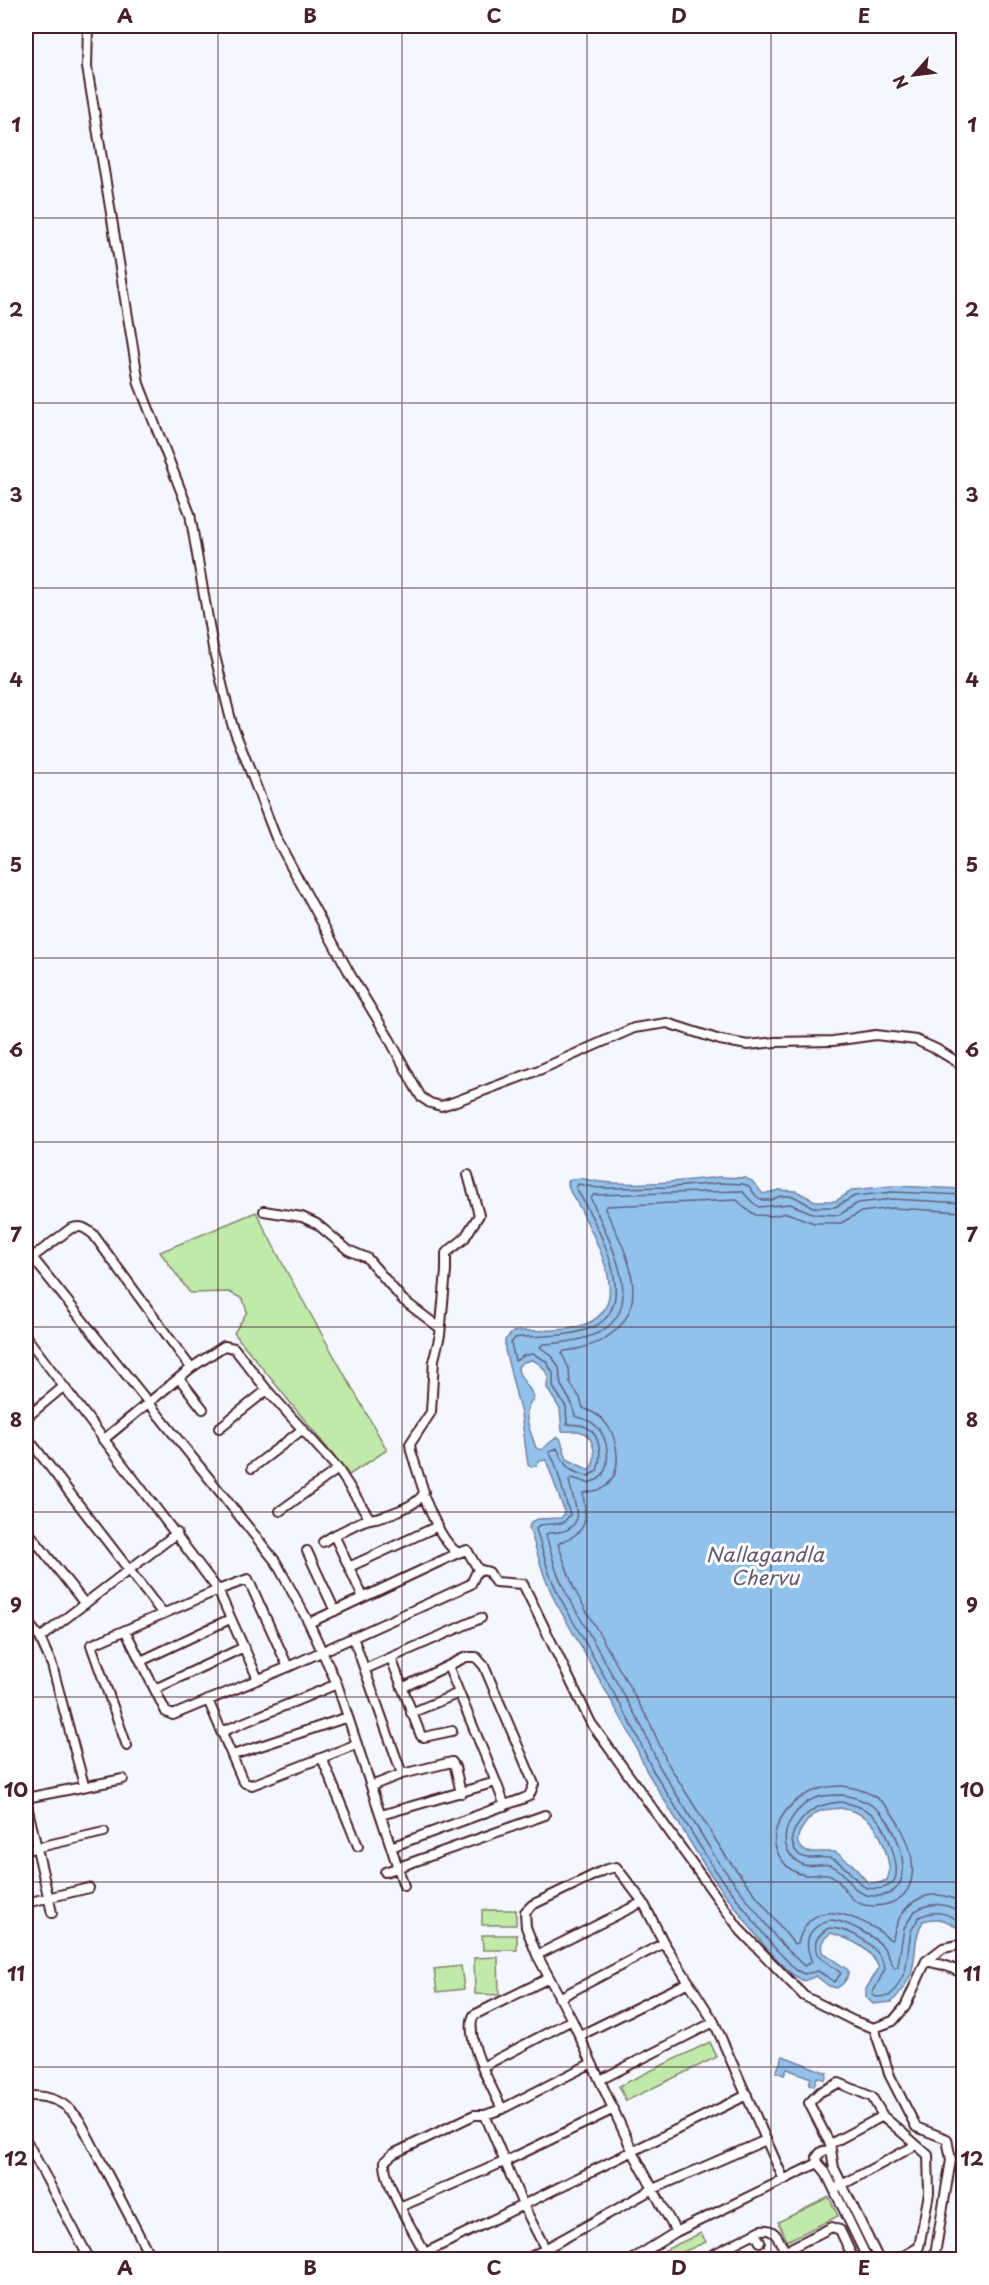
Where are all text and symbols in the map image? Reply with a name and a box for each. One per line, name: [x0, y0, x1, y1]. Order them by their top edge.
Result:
text: A: [117, 0, 133, 30]
text: B: [303, 0, 317, 30]
text: C: [486, 0, 502, 30]
text: D: [671, 0, 687, 30]
text: E: [858, 0, 870, 30]
north arrow: [884, 45, 944, 105]
text: N: [886, 71, 913, 94]
text: 1: [11, 109, 21, 139]
text: 1: [967, 109, 977, 139]
text: 2: [9, 294, 23, 324]
text: 2: [965, 294, 979, 324]
text: 3: [9, 479, 23, 509]
text: 3: [965, 479, 979, 509]
text: 4: [9, 664, 23, 694]
text: 4: [965, 664, 979, 694]
text: 5: [10, 849, 22, 879]
text: 5: [966, 849, 978, 879]
text: 6: [9, 1034, 23, 1064]
text: 6: [965, 1034, 979, 1064]
text: 7: [10, 1219, 22, 1249]
text: 7: [966, 1219, 978, 1249]
text: 8: [10, 1404, 22, 1434]
text: 8: [966, 1404, 978, 1434]
water label: Nallagandla Chervu: [706, 1539, 825, 1592]
text: 9: [10, 1589, 22, 1619]
text: 9: [966, 1589, 978, 1619]
text: 10: [4, 1774, 28, 1804]
text: 10: [960, 1774, 984, 1804]
text: 11: [7, 1958, 25, 1988]
text: 11: [963, 1958, 981, 1988]
text: 12: [4, 2143, 28, 2173]
text: 12: [960, 2143, 984, 2173]
text: A: [117, 2252, 133, 2282]
text: B: [303, 2252, 317, 2282]
text: C: [486, 2252, 502, 2282]
text: D: [671, 2252, 687, 2282]
text: E: [858, 2252, 870, 2282]

